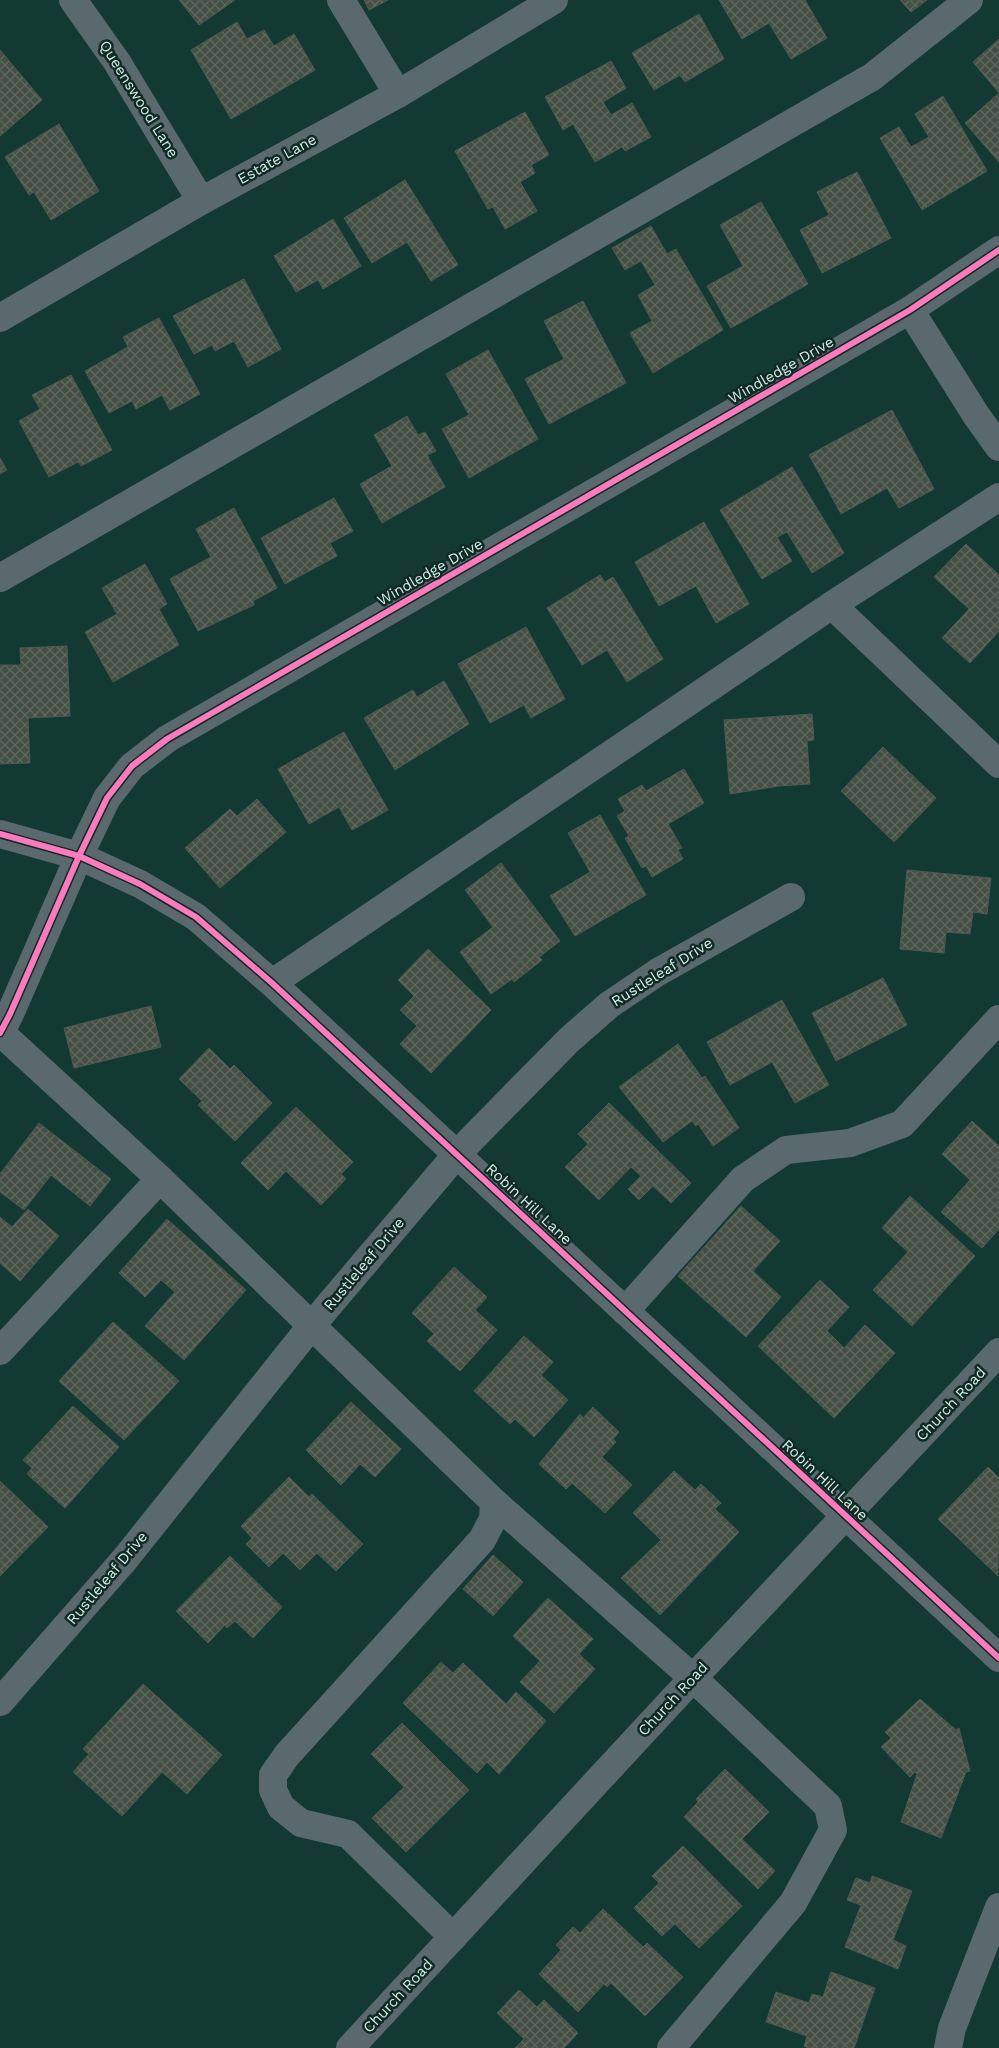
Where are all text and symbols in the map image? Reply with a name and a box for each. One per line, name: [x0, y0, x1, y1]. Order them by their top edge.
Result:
street label: Queenswood Lane: [96, 37, 182, 161]
street label: Estate Lane: [234, 130, 320, 188]
street label: Windledge Drive: [725, 333, 837, 407]
street label: Windledge Drive: [374, 535, 486, 609]
street label: Rustleleaf Drive: [608, 934, 716, 1010]
street label: Robin Hill Lane: [482, 1160, 576, 1248]
street label: Rustleleaf Drive: [320, 1214, 408, 1314]
street label: Church Road: [912, 1363, 990, 1445]
street label: Robin Hill Lane: [778, 1436, 872, 1524]
street label: Rustleleaf Drive: [63, 1528, 151, 1628]
street label: Church Road: [634, 1658, 712, 1740]
street label: Church Road: [359, 1955, 437, 2037]

